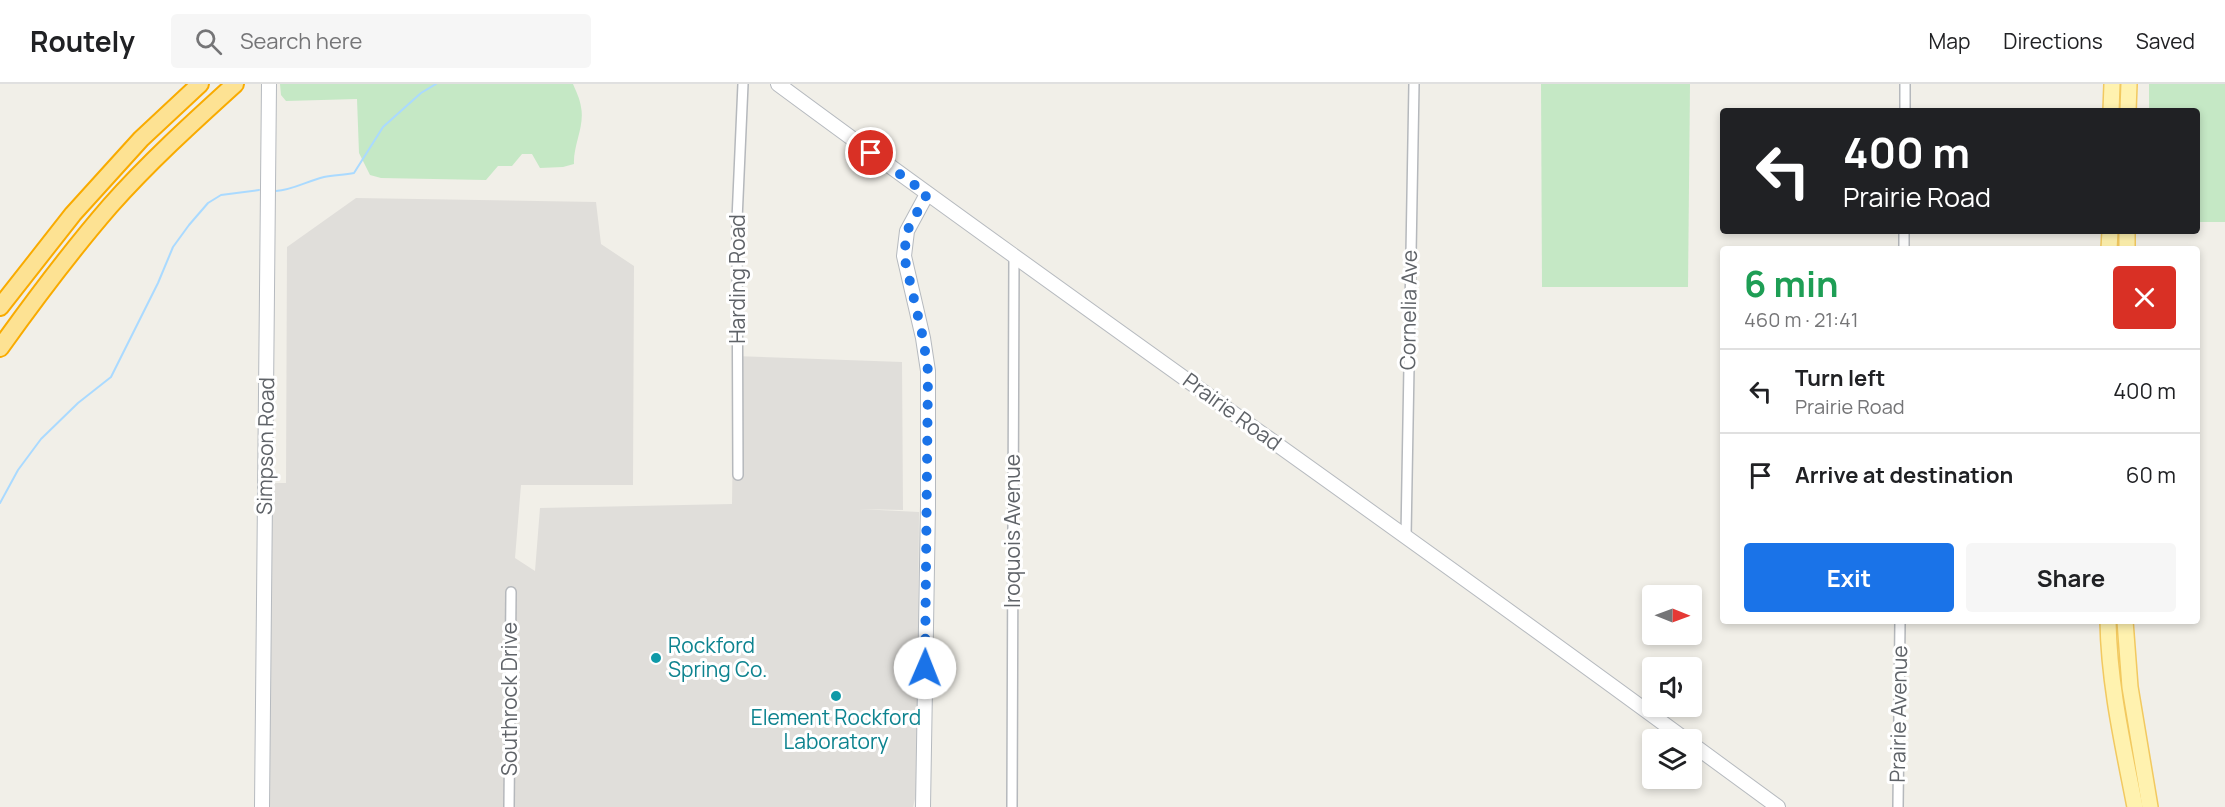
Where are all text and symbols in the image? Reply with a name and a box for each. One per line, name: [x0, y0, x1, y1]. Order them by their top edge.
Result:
search box: [171, 14, 591, 68]
text: Routely: [30, 22, 135, 60]
icon: search: [192, 25, 225, 58]
text: Search here: [240, 26, 362, 56]
text: Map: [1929, 27, 1970, 55]
text: Directions: [2003, 27, 2103, 55]
text: Saved: [2136, 27, 2195, 55]
text: 400 m: [1843, 123, 1970, 181]
pin: [845, 127, 896, 178]
icon: left: [1744, 132, 1822, 210]
icon: arrive: [854, 136, 887, 169]
text: Prairie Road: [1843, 178, 1991, 215]
street label: Harding Road: [723, 214, 751, 344]
street label: Cornelia Ave: [1393, 250, 1423, 370]
text: 6 min: [1744, 259, 1839, 308]
button: close: [2113, 266, 2176, 329]
text: 460 m · 21:41: [1744, 306, 1859, 333]
text: Turn left: [1795, 363, 1885, 393]
street label: Prairie Road: [1178, 366, 1287, 456]
icon: left: [1744, 375, 1777, 408]
text: 400 m: [2113, 376, 2176, 406]
street label: Simpson Road: [250, 377, 280, 515]
text: Prairie Road: [1795, 393, 1905, 420]
street label: Iroquois Avenue: [998, 454, 1026, 608]
icon: arrive: [1744, 459, 1777, 492]
text: Arrive at destination: [1795, 460, 2013, 490]
text: 60 m: [2126, 460, 2176, 490]
button: Exit: [1744, 543, 1954, 612]
button: Share: [1966, 543, 2176, 612]
north arrow: [1642, 585, 1702, 645]
map controls: [1642, 585, 1702, 789]
street label: Southrock Drive: [495, 622, 523, 776]
place label: Rockford Spring Co.: [668, 631, 767, 683]
position arrow: [893, 636, 957, 700]
street label: Prairie Avenue: [1883, 645, 1913, 783]
marker: Rockford Spring Co.: [649, 651, 663, 665]
button: sound: [1642, 657, 1702, 717]
marker: Element Rockford Laboratory: [829, 689, 843, 703]
place label: Element Rockford Laboratory: [751, 703, 921, 755]
button: layers: [1642, 729, 1702, 789]

